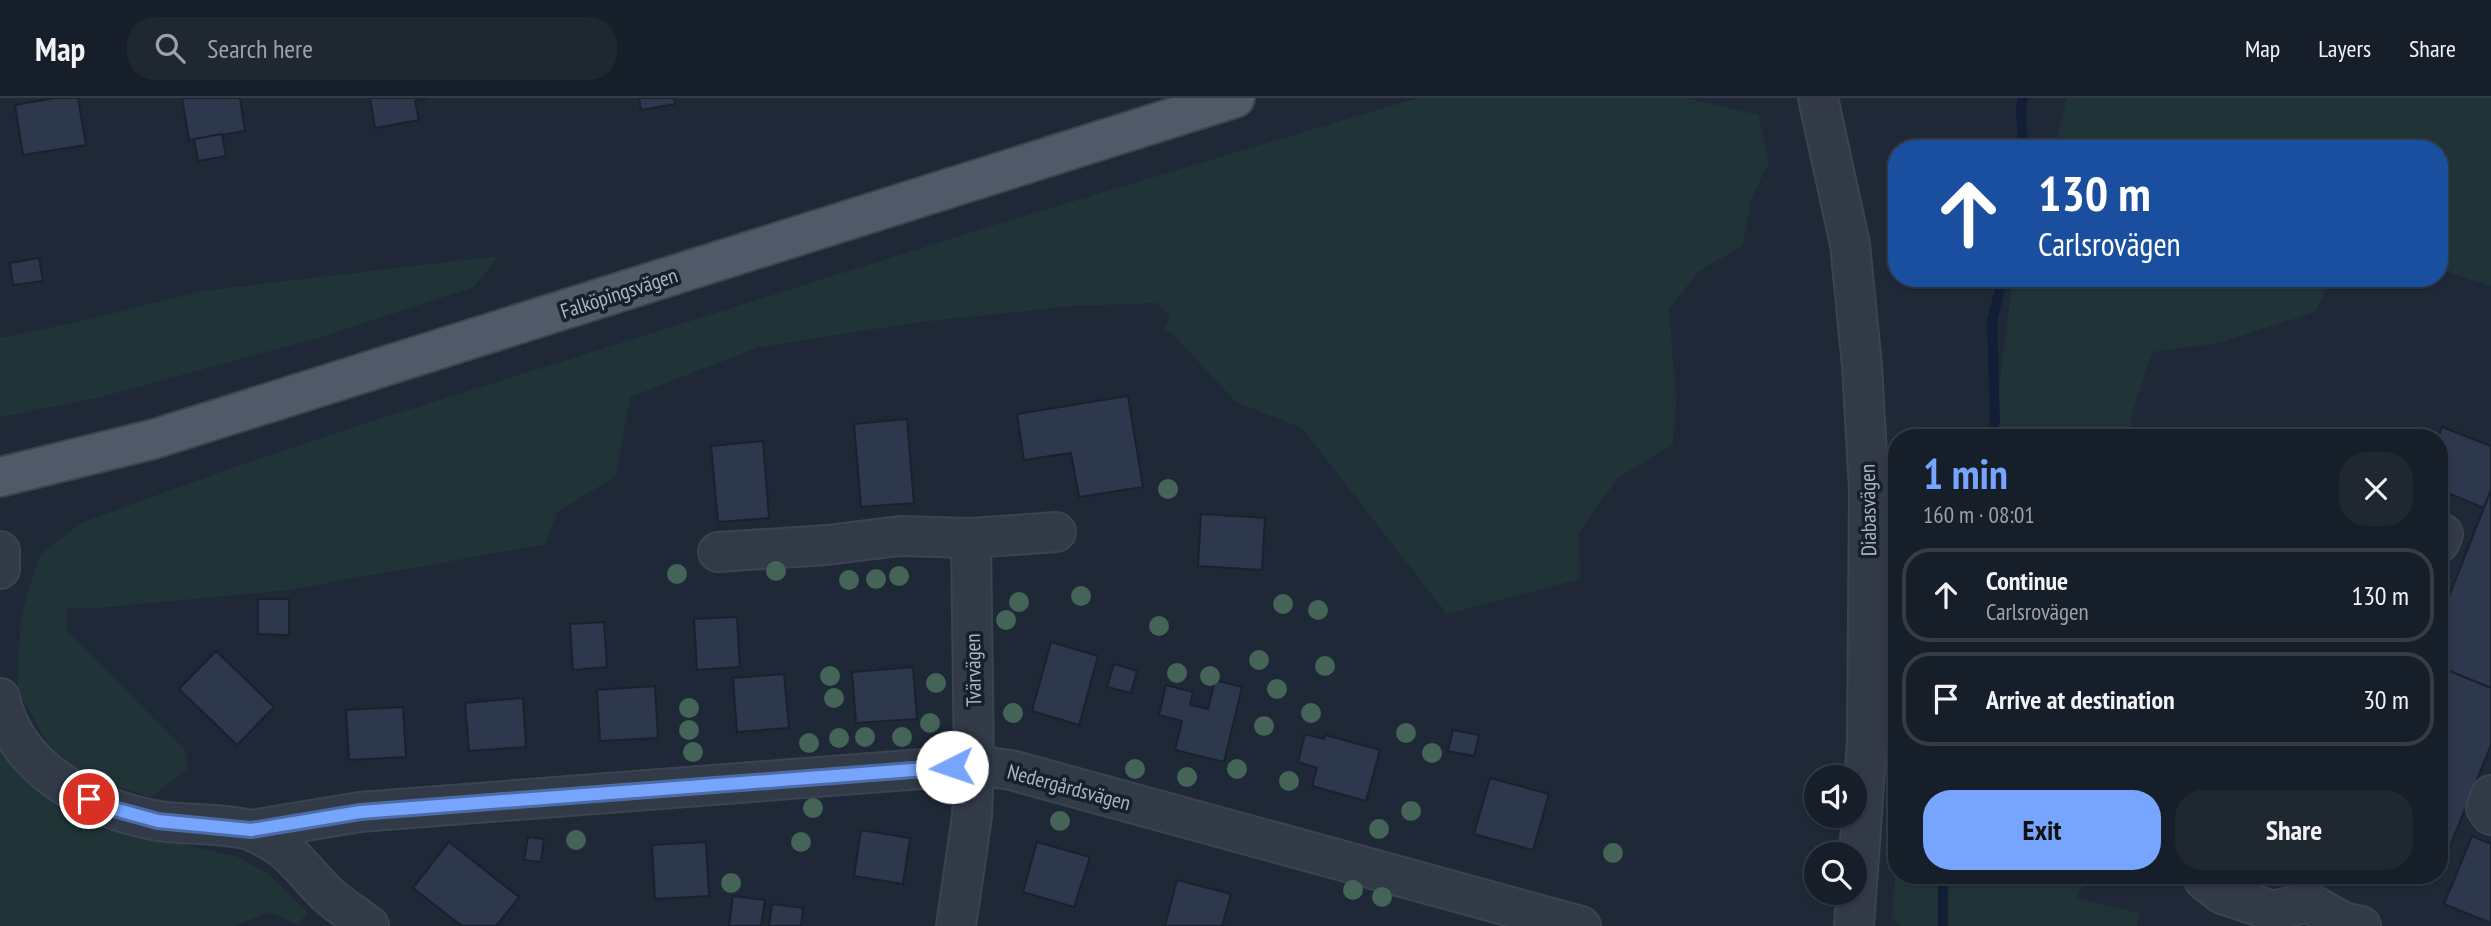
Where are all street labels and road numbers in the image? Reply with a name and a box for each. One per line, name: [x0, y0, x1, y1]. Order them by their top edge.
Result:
street label: Falköpingsvägen: [557, 261, 681, 325]
street label: Diabasvägen: [1854, 464, 1882, 556]
street label: Tvärvägen: [959, 633, 987, 707]
street label: Nedergårdsvägen: [1004, 758, 1134, 816]

